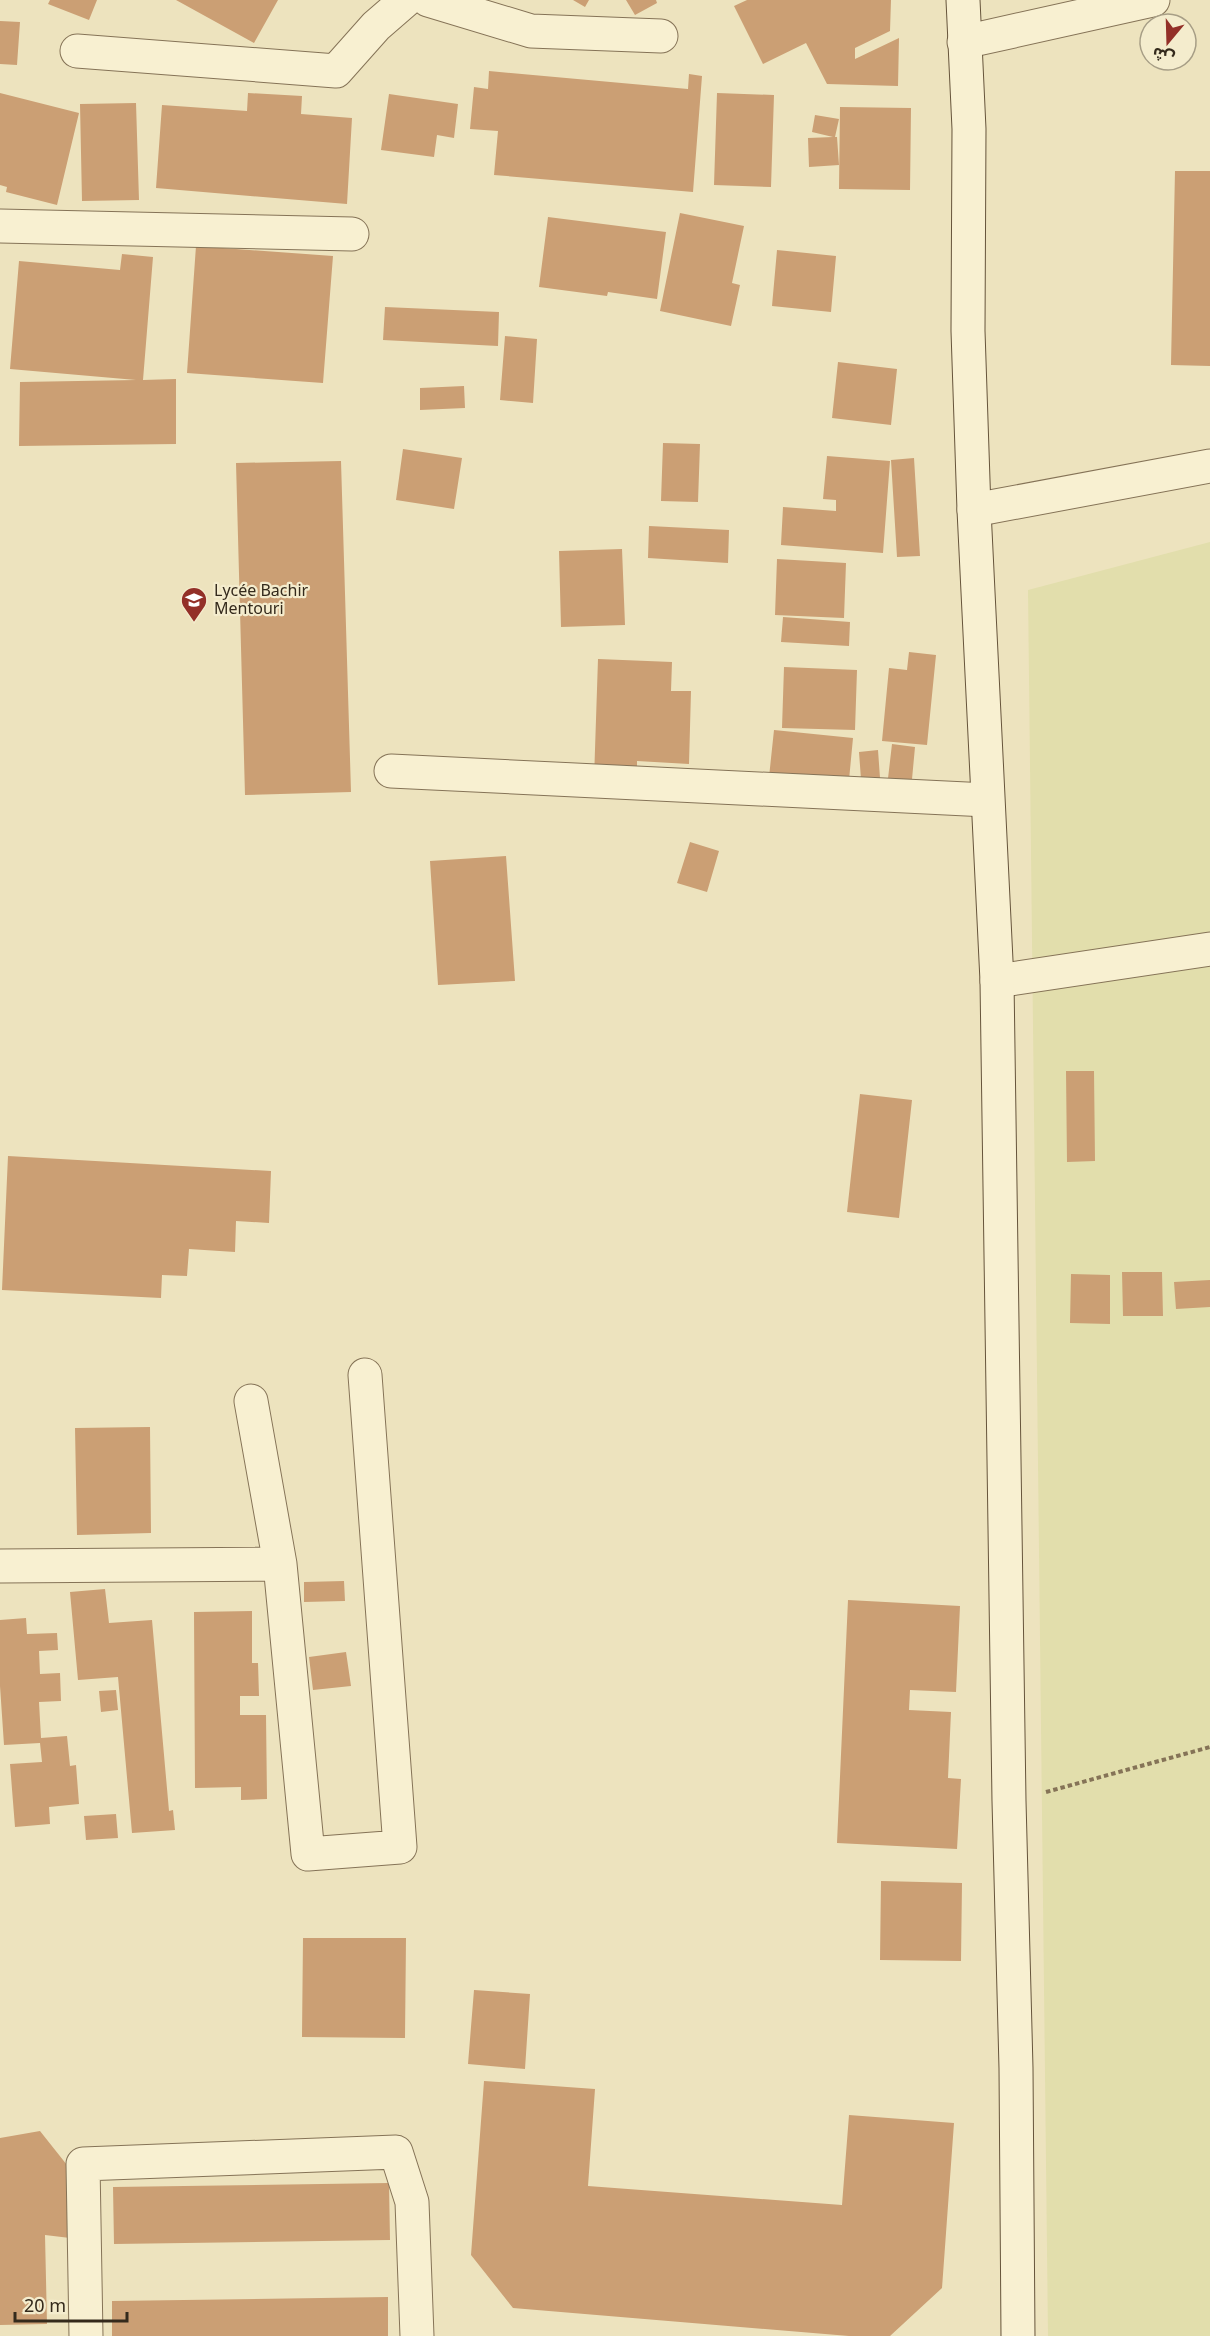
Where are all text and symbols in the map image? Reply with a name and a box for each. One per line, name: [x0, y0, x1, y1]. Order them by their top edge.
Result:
north arrow: [1138, 12, 1198, 72]
text: ش: [1147, 36, 1179, 75]
place label: Lycée Bachir Mentouri: [214, 574, 309, 626]
school or university icon: Lycée Bachir Mentouri: [179, 585, 209, 623]
scale bar: [15, 2285, 128, 2323]
text: 20 m: [24, 2287, 66, 2325]

